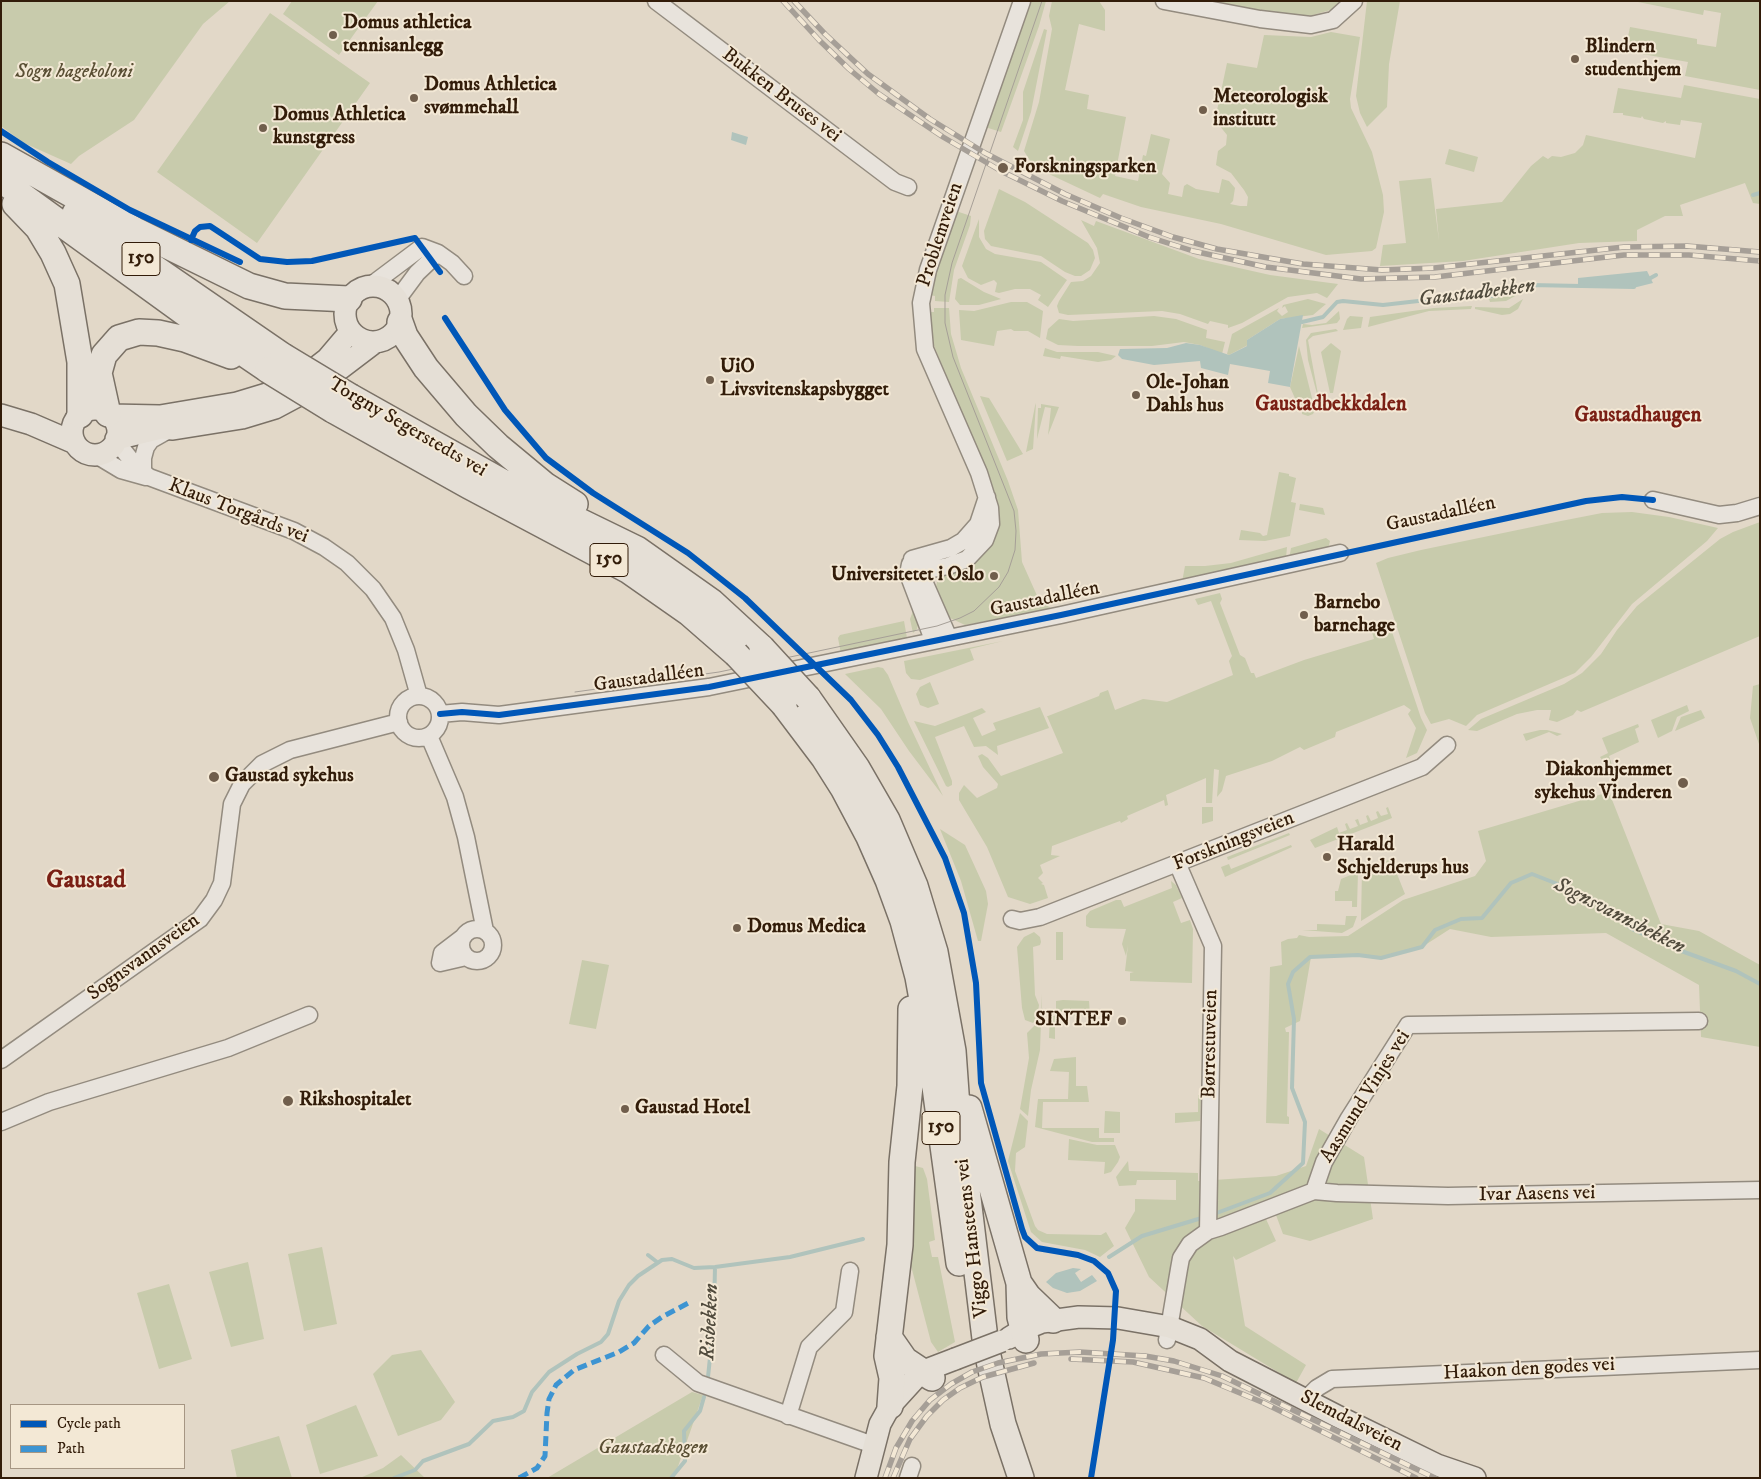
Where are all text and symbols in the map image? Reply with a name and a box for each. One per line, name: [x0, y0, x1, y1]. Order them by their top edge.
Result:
place label: Domus athletica tennisanlegg: [343, 12, 471, 59]
marker: Domus athletica tennisanlegg: [327, 29, 339, 41]
place label: Blindern studenthjem: [1585, 36, 1681, 83]
street label: Bukken Bruses vei: [717, 43, 845, 149]
marker: Blindern studenthjem: [1569, 53, 1581, 65]
park label: Sogn hagekoloni: [15, 61, 133, 85]
place label: Domus Athletica svømmehall: [424, 74, 557, 121]
place label: Meteorologisk institutt: [1213, 86, 1328, 133]
marker: Domus Athletica svømmehall: [408, 92, 420, 104]
place label: Domus Athletica kunstgress: [273, 104, 406, 151]
marker: Meteorologisk institutt: [1197, 104, 1209, 116]
marker: Domus Athletica kunstgress: [257, 122, 269, 134]
place label: Forskningsparken: [1014, 156, 1156, 180]
marker: Forskningsparken: [996, 161, 1010, 175]
street label: Problemveien: [913, 180, 969, 290]
road number: 150: [122, 242, 160, 276]
water label: Gaustadbekken: [1417, 274, 1537, 314]
place label: UiO Livsvitenskapsbygget: [720, 356, 889, 403]
place label: Ole-Johan Dahls hus: [1146, 372, 1229, 419]
street label: Torgny Segerstedts vei: [323, 373, 491, 483]
marker: UiO Livsvitenskapsbygget: [704, 374, 716, 386]
marker: Ole-Johan Dahls hus: [1130, 389, 1142, 401]
district label: Gaustadbekkdalen: [1255, 393, 1407, 419]
district label: Gaustadhaugen: [1575, 404, 1701, 430]
street label: Klaus Torgårds vei: [165, 474, 311, 550]
street label: Gaustadalléen: [1384, 492, 1498, 538]
road number: 150: [590, 544, 628, 576]
place label: Universitetet i Oslo: [831, 564, 984, 588]
marker: Universitetet i Oslo: [988, 570, 1000, 582]
street label: Gaustadalléen: [988, 577, 1102, 623]
place label: Barnebo barnehage: [1314, 592, 1395, 639]
marker: Barnebo barnehage: [1298, 609, 1310, 621]
street label: Gaustadalléen: [592, 659, 706, 699]
place label: Diakonhjemmet sykehus Vinderen: [1535, 759, 1672, 806]
place label: Gaustad sykehus: [225, 765, 354, 789]
marker: Gaustad sykehus: [207, 770, 221, 784]
marker: Diakonhjemmet sykehus Vinderen: [1676, 776, 1690, 790]
street label: Forskningsveien: [1170, 807, 1298, 877]
place label: Harald Schjelderups hus: [1337, 834, 1469, 881]
marker: Harald Schjelderups hus: [1321, 851, 1333, 863]
district label: Gaustad: [46, 867, 126, 897]
water label: Sognsvannsbekken: [1549, 873, 1689, 961]
street label: Sognsvannsveien: [83, 909, 205, 1007]
place label: Domus Medica: [747, 916, 866, 940]
marker: Domus Medica: [731, 922, 743, 934]
street label: Børrestuveien: [1198, 989, 1224, 1099]
place label: SINTEF: [1035, 1009, 1112, 1033]
marker: SINTEF: [1116, 1015, 1128, 1027]
street label: Aasmund Vinjes vei: [1316, 1026, 1416, 1168]
place label: Rikshospitalet: [299, 1089, 412, 1113]
marker: Rikshospitalet: [281, 1094, 295, 1108]
place label: Gaustad Hotel: [635, 1097, 750, 1121]
marker: Gaustad Hotel: [619, 1103, 631, 1115]
road number: 150: [922, 1112, 960, 1144]
street label: Viggo Hansteens vei: [951, 1157, 995, 1319]
street label: Ivar Aasens vei: [1478, 1182, 1596, 1208]
water label: Risbekken: [696, 1283, 726, 1361]
street label: Haakon den godes vei: [1443, 1354, 1615, 1386]
street label: Slemdalsveien: [1296, 1386, 1406, 1458]
legend: [10, 1404, 185, 1469]
text: Cycle path: [57, 1414, 121, 1433]
park label: Gaustadskogen: [598, 1437, 708, 1461]
text: Path: [57, 1439, 85, 1458]

